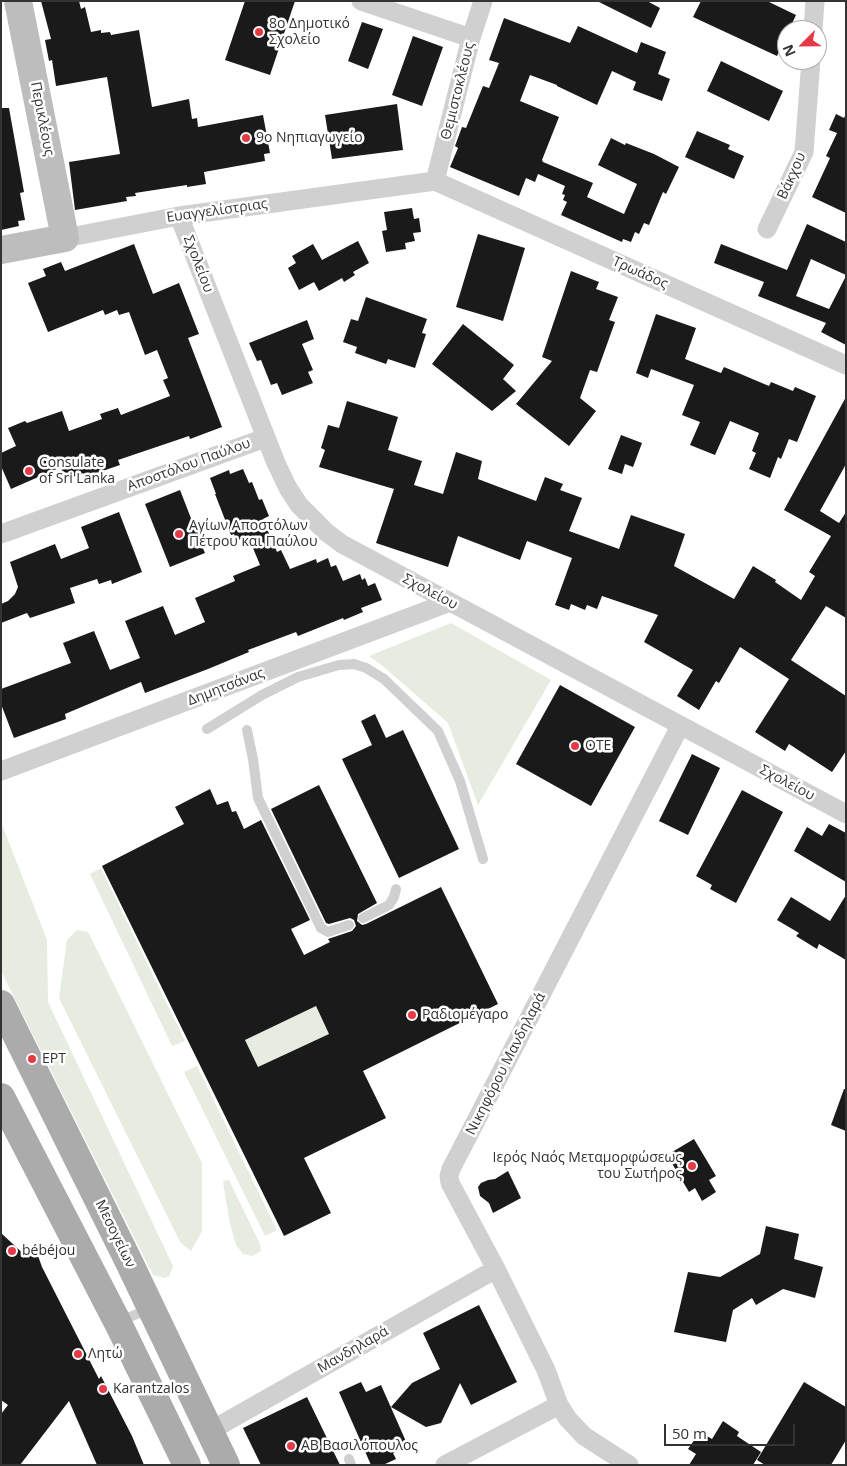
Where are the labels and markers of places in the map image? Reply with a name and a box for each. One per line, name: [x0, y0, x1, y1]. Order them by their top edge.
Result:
place label: 8ο Δημοτικό Σχολείο: [269, 16, 350, 48]
marker: 8ο Δημοτικό Σχολείο: [253, 26, 265, 38]
place label: 9ο Νηπιαγωγείο: [256, 130, 363, 146]
marker: 9ο Νηπιαγωγείο: [240, 132, 252, 144]
place label: Consulate of Sri Lanka: [39, 455, 115, 488]
marker: Consulate of Sri Lanka: [23, 465, 35, 477]
place label: Αγίων Αποστόλων Πέτρου και Παύλου: [189, 518, 318, 550]
marker: Αγίων Αποστόλων Πέτρου και Παύλου: [173, 528, 185, 540]
place label: ΟΤΕ: [585, 738, 611, 754]
marker: ΟΤΕ: [569, 740, 581, 752]
place label: Ραδιομέγαρο: [422, 1007, 508, 1023]
marker: Ραδιομέγαρο: [406, 1009, 418, 1021]
place label: ΕΡΤ: [42, 1051, 66, 1067]
marker: ΕΡΤ: [26, 1053, 38, 1065]
place label: Ιερός Ναός Μεταμορφώσεως του Σωτήρος: [493, 1150, 682, 1182]
marker: Ιερός Ναός Μεταμορφώσεως του Σωτήρος: [686, 1160, 698, 1172]
place label: bébéjou: [22, 1243, 75, 1259]
marker: bébéjou: [6, 1245, 18, 1257]
place label: Λητώ: [88, 1346, 122, 1362]
marker: Λητώ: [72, 1348, 84, 1360]
place label: Karantzalos: [113, 1381, 189, 1397]
marker: Karantzalos: [97, 1383, 109, 1395]
place label: ΑΒ Βασιλόπουλος: [301, 1438, 418, 1454]
marker: ΑΒ Βασιλόπουλος: [285, 1440, 297, 1452]

